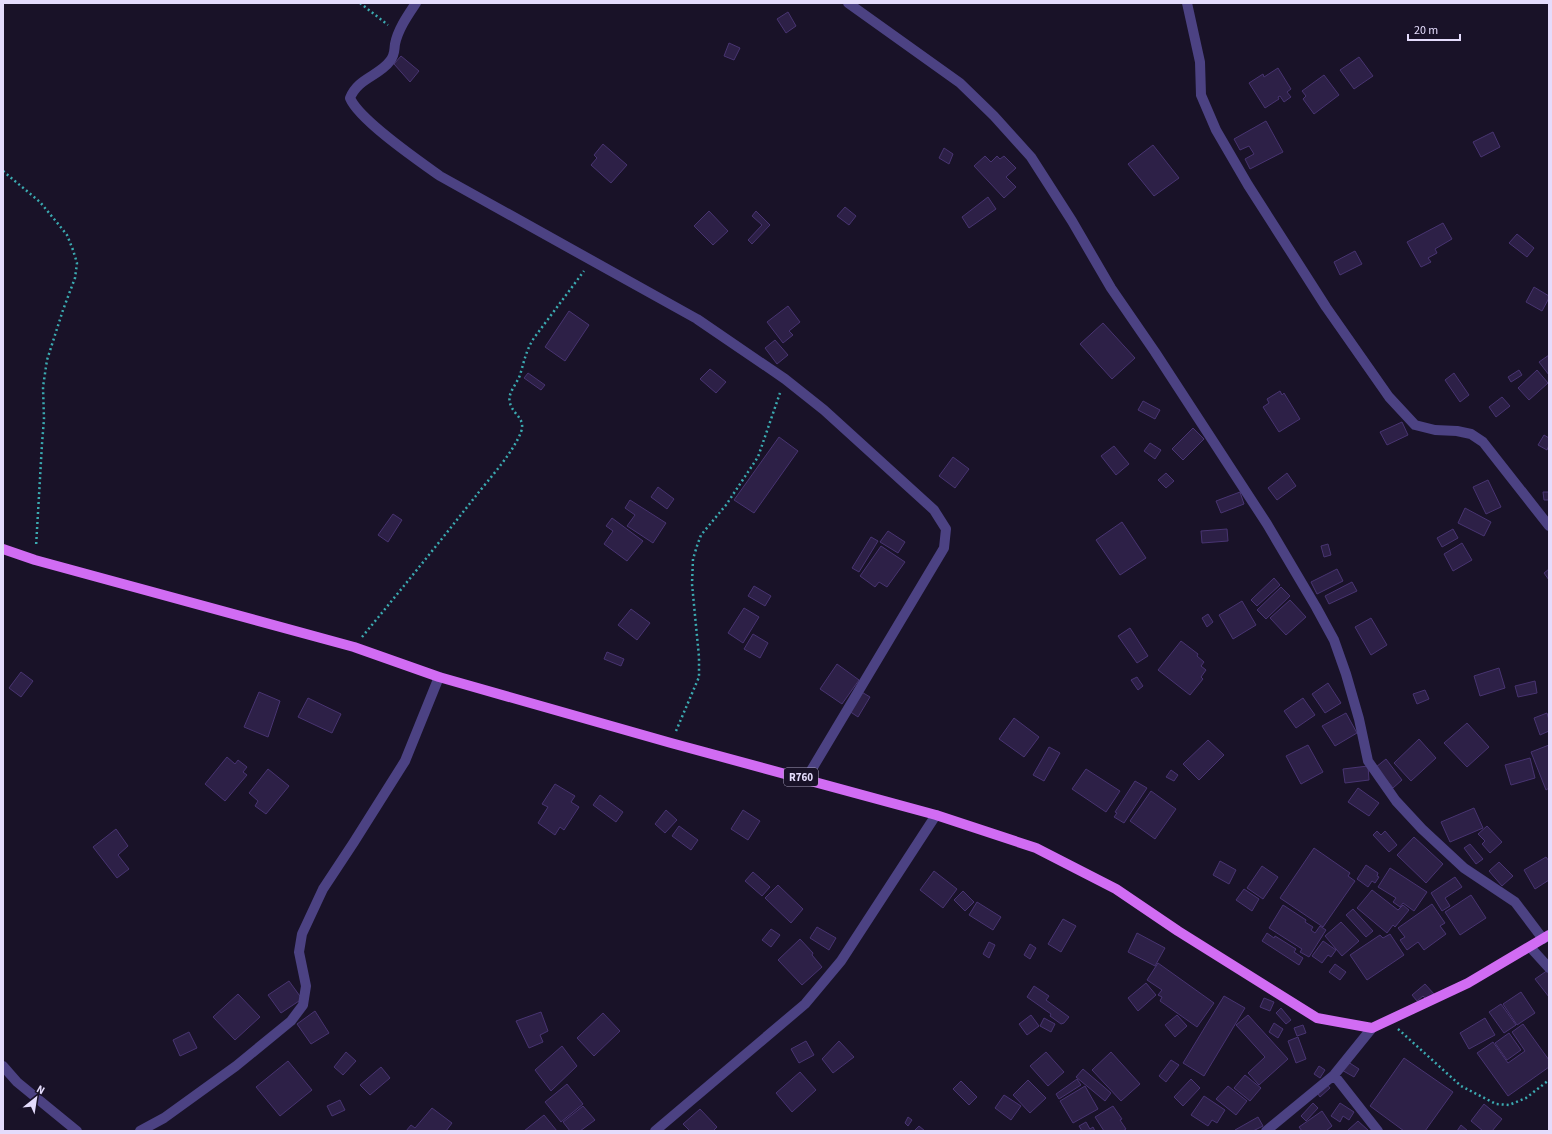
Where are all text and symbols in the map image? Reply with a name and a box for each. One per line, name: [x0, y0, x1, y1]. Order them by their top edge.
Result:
scale bar: [1408, 16, 1460, 42]
text: 20 m: [1414, 22, 1438, 39]
road number: R760: [784, 768, 818, 786]
north arrow: [16, 1078, 56, 1118]
text: N: [34, 1081, 48, 1098]

